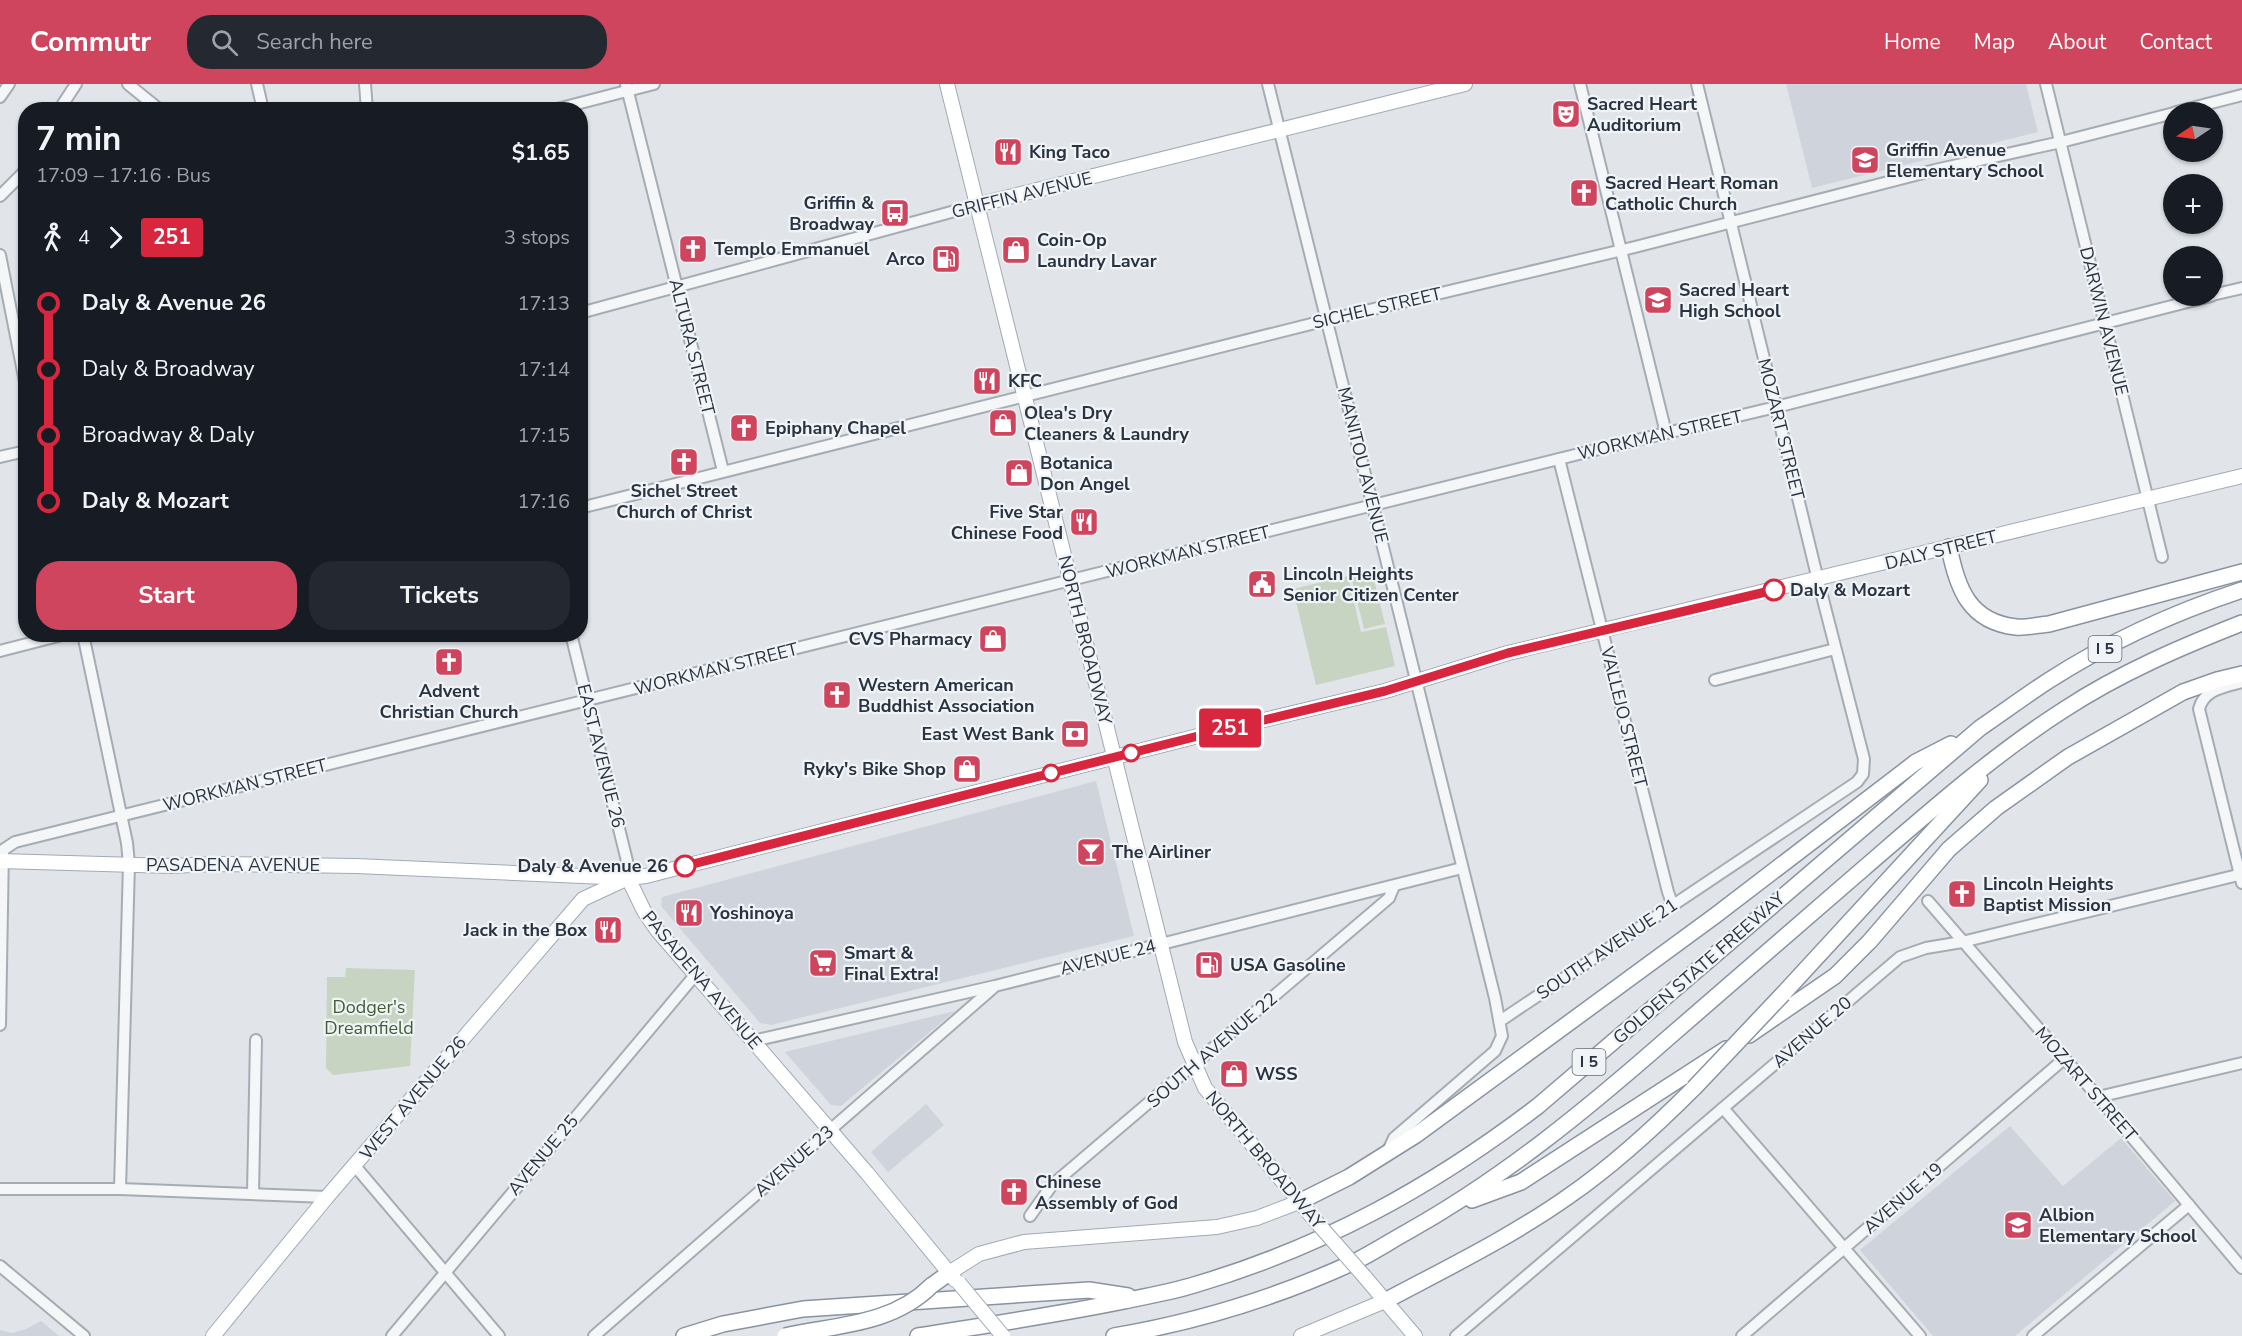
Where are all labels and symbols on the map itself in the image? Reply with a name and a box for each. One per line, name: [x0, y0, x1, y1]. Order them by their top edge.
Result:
place label: Sacred Heart Auditorium: [1587, 92, 1697, 137]
theatre icon: Sacred Heart Auditorium: [1550, 98, 1582, 130]
north arrow: [2163, 102, 2223, 162]
restaurant icon: King Taco: [992, 136, 1024, 168]
place label: Griffin Avenue Elementary School: [1886, 138, 2044, 183]
place label: King Taco: [1029, 140, 1110, 164]
school or university icon: Griffin Avenue Elementary School: [1849, 144, 1881, 176]
street label: GRIFFIN AVENUE: [949, 166, 1095, 224]
place label: Sacred Heart Roman Catholic Church: [1605, 171, 1779, 216]
church icon: Sacred Heart Roman Catholic Church: [1568, 177, 1600, 209]
place label: Griffin & Broadway: [789, 191, 875, 236]
bus stop icon: Griffin & Broadway: [879, 197, 911, 229]
place label: Coin-Op Laundry Lavar: [1037, 228, 1157, 273]
church icon: Templo Emmanuel: [677, 233, 709, 265]
shop icon: Coin-Op Laundry Lavar: [1000, 234, 1032, 266]
place label: Templo Emmanuel: [714, 237, 870, 261]
fuel station icon: Arco: [930, 243, 962, 275]
street label: DARWIN AVENUE: [2074, 244, 2134, 398]
place label: Arco: [886, 247, 925, 271]
street label: ALTURA STREET: [663, 276, 721, 418]
place label: Sacred Heart High School: [1679, 278, 1789, 323]
street label: SICHEL STREET: [1310, 281, 1444, 335]
school or university icon: Sacred Heart High School: [1642, 284, 1674, 316]
street label: MOZART STREET: [1752, 356, 1810, 502]
restaurant icon: KFC: [971, 365, 1003, 397]
place label: KFC: [1008, 369, 1042, 393]
street label: MANITOU AVENUE: [1332, 384, 1394, 546]
place label: Olea's Dry Cleaners & Laundry: [1024, 401, 1190, 446]
street label: WORKMAN STREET: [1575, 404, 1745, 466]
shop icon: Olea's Dry Cleaners & Laundry: [987, 407, 1019, 439]
church icon: Epiphany Chapel: [728, 412, 760, 444]
place label: Epiphany Chapel: [765, 416, 906, 440]
church icon: Sichel Street Church of Christ: [668, 446, 700, 478]
place label: Botanica Don Angel: [1040, 451, 1130, 496]
shop icon: Botanica Don Angel: [1003, 457, 1035, 489]
place label: Sichel Street Church of Christ: [616, 479, 752, 524]
place label: Five Star Chinese Food: [951, 500, 1063, 545]
restaurant icon: Five Star Chinese Food: [1068, 506, 1100, 538]
street label: WORKMAN STREET: [1103, 520, 1273, 584]
street label: DALY STREET: [1883, 524, 2000, 576]
street label: NORTH BROADWAY: [1052, 553, 1118, 727]
place label: Lincoln Heights Senior Citizen Center: [1283, 562, 1459, 607]
public building icon: Lincoln Heights Senior Citizen Center: [1246, 568, 1278, 600]
place label: Daly & Mozart: [1790, 578, 1910, 602]
marker: Daly & Mozart: [1763, 579, 1785, 601]
shop icon: CVS Pharmacy: [977, 623, 1009, 655]
place label: CVS Pharmacy: [848, 627, 973, 651]
road number: I 5: [2088, 636, 2122, 662]
street label: WORKMAN STREET: [631, 637, 801, 701]
street label: VALLEJO STREET: [1595, 643, 1653, 790]
church icon: Advent Christian Church: [433, 646, 465, 678]
place label: Western American Buddhist Association: [858, 673, 1035, 718]
place label: Advent Christian Church: [380, 679, 518, 724]
church icon: Western American Buddhist Association: [821, 679, 853, 711]
street label: EAST AVENUE 26: [571, 681, 631, 831]
line badge: 251: [1196, 708, 1264, 748]
bank icon: East West Bank: [1059, 718, 1091, 750]
place label: East West Bank: [922, 722, 1054, 746]
unlabelled marker: [1122, 744, 1140, 762]
street label: WORKMAN STREET: [160, 753, 330, 817]
shop icon: Ryky's Bike Shop: [951, 753, 983, 785]
place label: Ryky's Bike Shop: [803, 757, 946, 781]
unlabelled marker: [1042, 764, 1060, 782]
bar icon: The Airliner: [1075, 836, 1107, 868]
place label: The Airliner: [1112, 840, 1211, 864]
street label: PASADENA AVENUE: [146, 853, 320, 877]
place label: Daly & Avenue 26: [518, 854, 668, 878]
marker: Daly & Avenue 26: [674, 855, 696, 877]
place label: Lincoln Heights Baptist Mission: [1983, 872, 2114, 917]
church icon: Lincoln Heights Baptist Mission: [1946, 878, 1978, 910]
street label: GOLDEN STATE FREEWAY: [1608, 886, 1790, 1049]
street label: SOUTH AVENUE 21: [1532, 893, 1682, 1005]
restaurant icon: Yoshinoya: [673, 897, 705, 929]
place label: Yoshinoya: [709, 901, 794, 925]
street label: PASADENA AVENUE: [637, 906, 767, 1054]
restaurant icon: Jack in the Box: [592, 914, 624, 946]
place label: Jack in the Box: [462, 918, 587, 942]
street label: AVENUE 24: [1057, 933, 1159, 981]
place label: Smart & Final Extra!: [844, 941, 938, 986]
supermarket icon: Smart & Final Extra!: [807, 947, 839, 979]
fuel station icon: USA Gasoline: [1193, 949, 1225, 981]
place label: USA Gasoline: [1230, 953, 1346, 977]
street label: SOUTH AVENUE 22: [1142, 987, 1282, 1113]
street label: AVENUE 20: [1767, 991, 1857, 1073]
park label: Dodger's Dreamfield: [324, 995, 414, 1040]
street label: MOZART STREET: [2029, 1021, 2143, 1147]
street label: WEST AVENUE 26: [354, 1031, 472, 1165]
road number: I 5: [1572, 1049, 1606, 1075]
shop icon: WSS: [1218, 1058, 1250, 1090]
place label: WSS: [1255, 1062, 1298, 1086]
street label: NORTH BROADWAY: [1200, 1086, 1330, 1234]
street label: AVENUE 25: [502, 1110, 584, 1200]
street label: AVENUE 23: [749, 1120, 839, 1202]
street label: AVENUE 19: [1858, 1157, 1948, 1239]
place label: Chinese Assembly of God: [1035, 1170, 1178, 1215]
church icon: Chinese Assembly of God: [998, 1176, 1030, 1208]
place label: Albion Elementary School: [2039, 1203, 2197, 1248]
school or university icon: Albion Elementary School: [2002, 1209, 2034, 1241]

